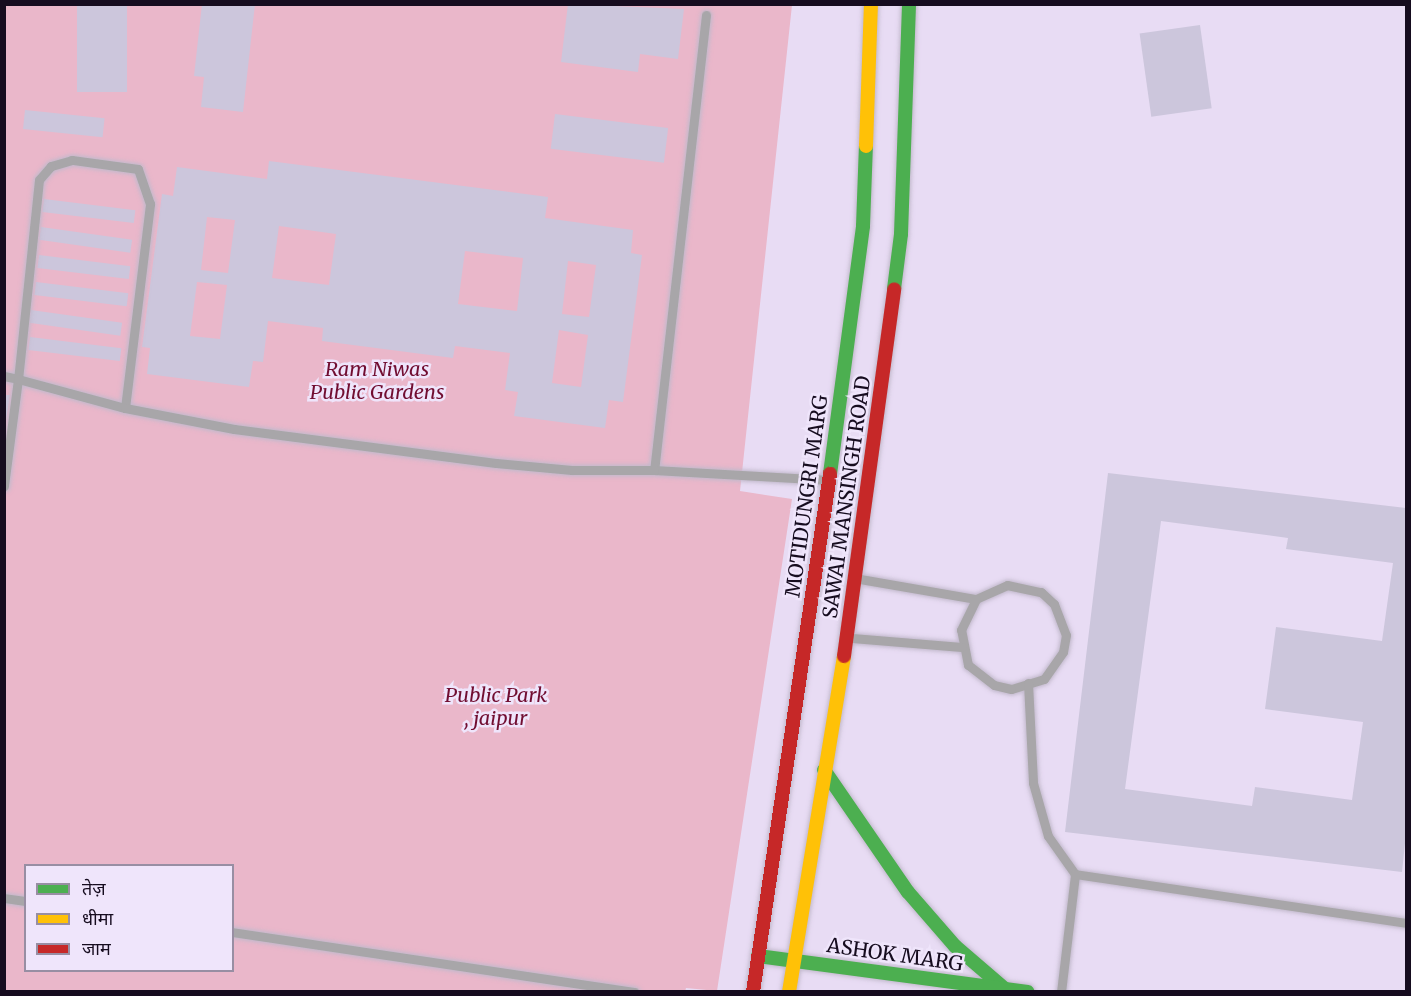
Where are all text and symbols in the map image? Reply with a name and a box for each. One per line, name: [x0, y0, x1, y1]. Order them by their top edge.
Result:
park label: Ram Niwas Public Gardens: [310, 357, 444, 404]
street label: SAWAI MANSINGH ROAD: [817, 374, 875, 620]
street label: MOTIDUNGRI MARG: [780, 393, 832, 599]
park label: Public Park , jaipur: [445, 683, 547, 730]
legend: [24, 864, 234, 972]
text: तेज़: [82, 877, 106, 900]
text: धीमा: [82, 907, 113, 930]
street label: ASHOK MARG: [825, 933, 965, 975]
text: जाम: [82, 937, 111, 960]

